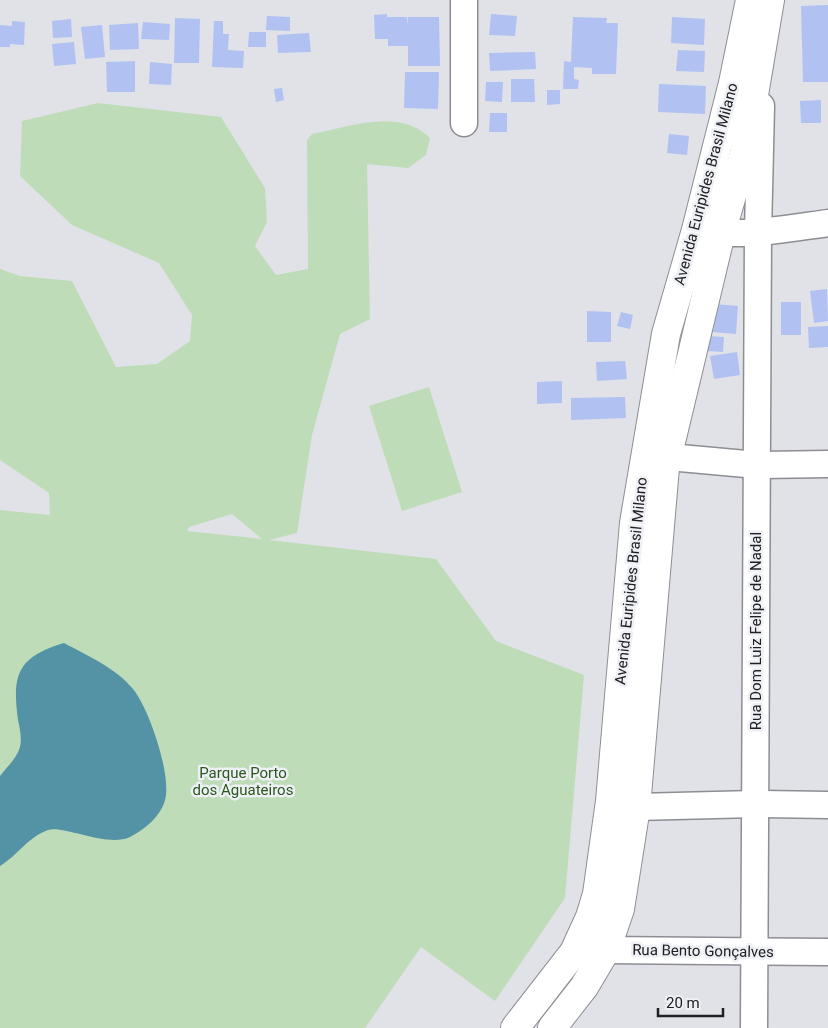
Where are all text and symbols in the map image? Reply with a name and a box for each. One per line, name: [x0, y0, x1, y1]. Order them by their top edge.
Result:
street label: Avenida Euripides Brasil Milano: [670, 81, 742, 287]
street label: Avenida Euripides Brasil Milano: [611, 476, 651, 686]
street label: Rua Dom Luiz Felipe de Nadal: [747, 532, 765, 730]
park label: Parque Porto dos Aguateiros: [193, 764, 293, 799]
street label: Rua Bento Gonçalves: [632, 941, 774, 961]
scale bar: [658, 986, 723, 1018]
text: 20 m: [666, 994, 700, 1012]

